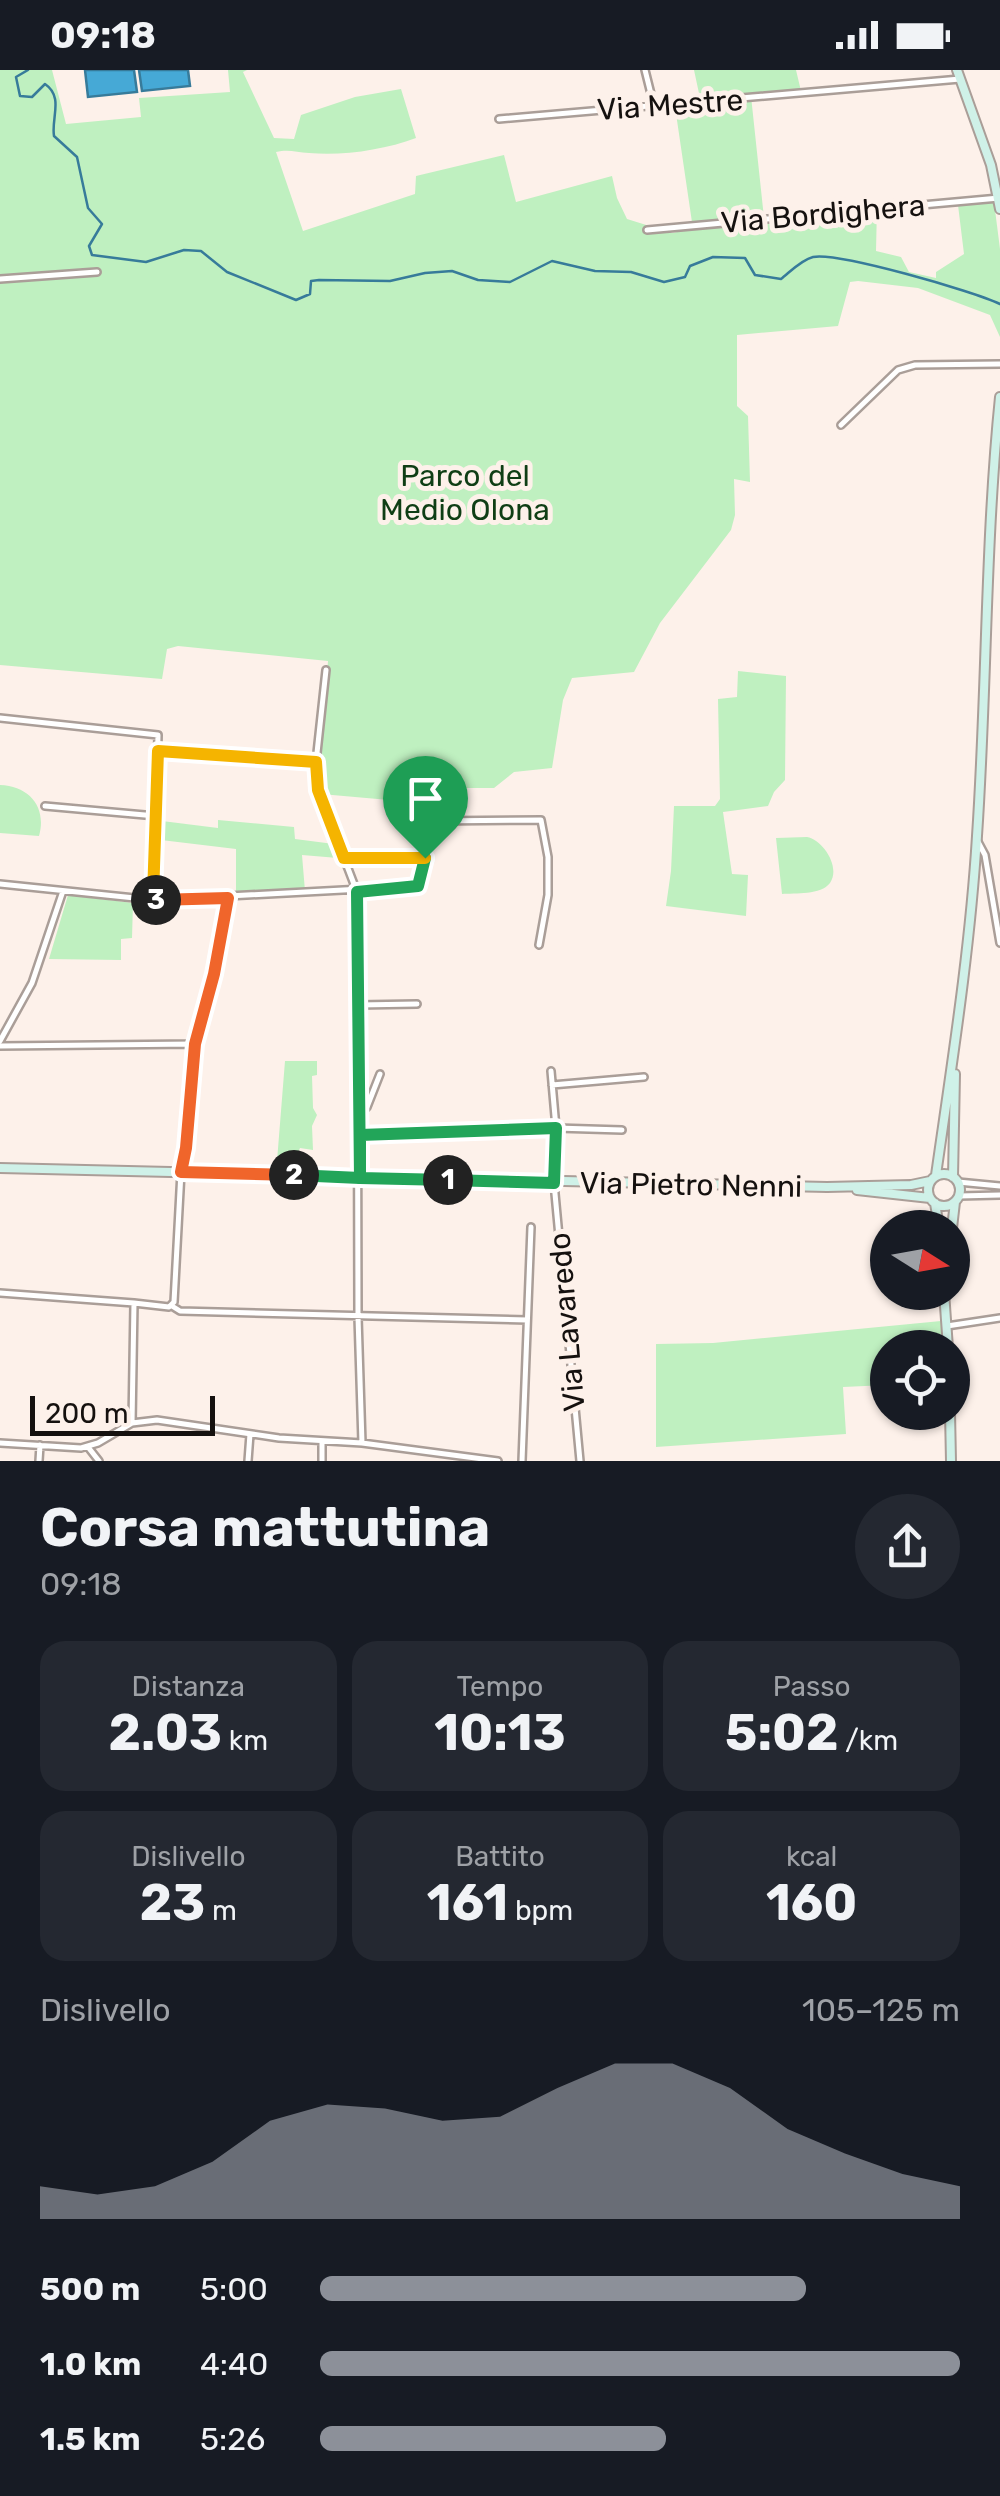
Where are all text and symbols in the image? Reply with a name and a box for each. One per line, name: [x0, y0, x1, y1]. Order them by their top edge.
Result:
text: 09:18: [50, 12, 156, 58]
street label: Via Mestre: [596, 82, 744, 128]
street label: Via Bordighera: [719, 187, 927, 241]
park label: Parco del Medio Olona: [380, 458, 550, 528]
pin: [383, 756, 468, 859]
icon: arrive: [398, 771, 453, 826]
pin: 3: [131, 875, 181, 925]
text: 3: [147, 883, 165, 916]
pin: 2: [269, 1150, 319, 1200]
pin: 1: [423, 1155, 473, 1205]
text: 2: [285, 1158, 303, 1191]
text: 1: [441, 1163, 455, 1196]
street label: Via Pietro Nenni: [579, 1165, 803, 1205]
north arrow: [870, 1210, 970, 1310]
map controls: [870, 1210, 970, 1430]
street label: Via Lavaredo: [541, 1231, 593, 1413]
button: locate: [870, 1330, 970, 1430]
scale bar: [30, 1391, 215, 1436]
text: 200 m: [45, 1397, 129, 1430]
button: share: [855, 1494, 960, 1599]
text: Corsa mattutina: [40, 1495, 490, 1560]
text: 09:18: [40, 1565, 122, 1603]
text: Distanza: [132, 1670, 245, 1703]
text: Tempo: [457, 1670, 543, 1703]
text: Passo: [773, 1670, 851, 1703]
text: 2.03: [109, 1703, 222, 1763]
text: 10:13: [434, 1703, 566, 1763]
text: 5:02: [725, 1703, 839, 1763]
text: km: [222, 1724, 268, 1757]
text: /km: [839, 1724, 898, 1757]
text: Dislivello: [131, 1840, 245, 1873]
text: Battito: [455, 1840, 545, 1873]
text: kcal: [786, 1840, 837, 1873]
text: 23: [140, 1873, 205, 1933]
text: 161: [427, 1873, 508, 1933]
text: 160: [766, 1873, 857, 1933]
text: m: [205, 1894, 237, 1927]
text: bpm: [508, 1894, 573, 1927]
text: Dislivello: [40, 1991, 171, 2029]
text: 105–125 m: [802, 1991, 960, 2029]
text: 500 m: [40, 2270, 140, 2308]
text: 5:00: [200, 2270, 268, 2308]
text: 1.0 km: [40, 2345, 141, 2383]
text: 4:40: [200, 2345, 268, 2383]
text: 1.5 km: [40, 2420, 141, 2458]
text: 5:26: [200, 2420, 265, 2458]

